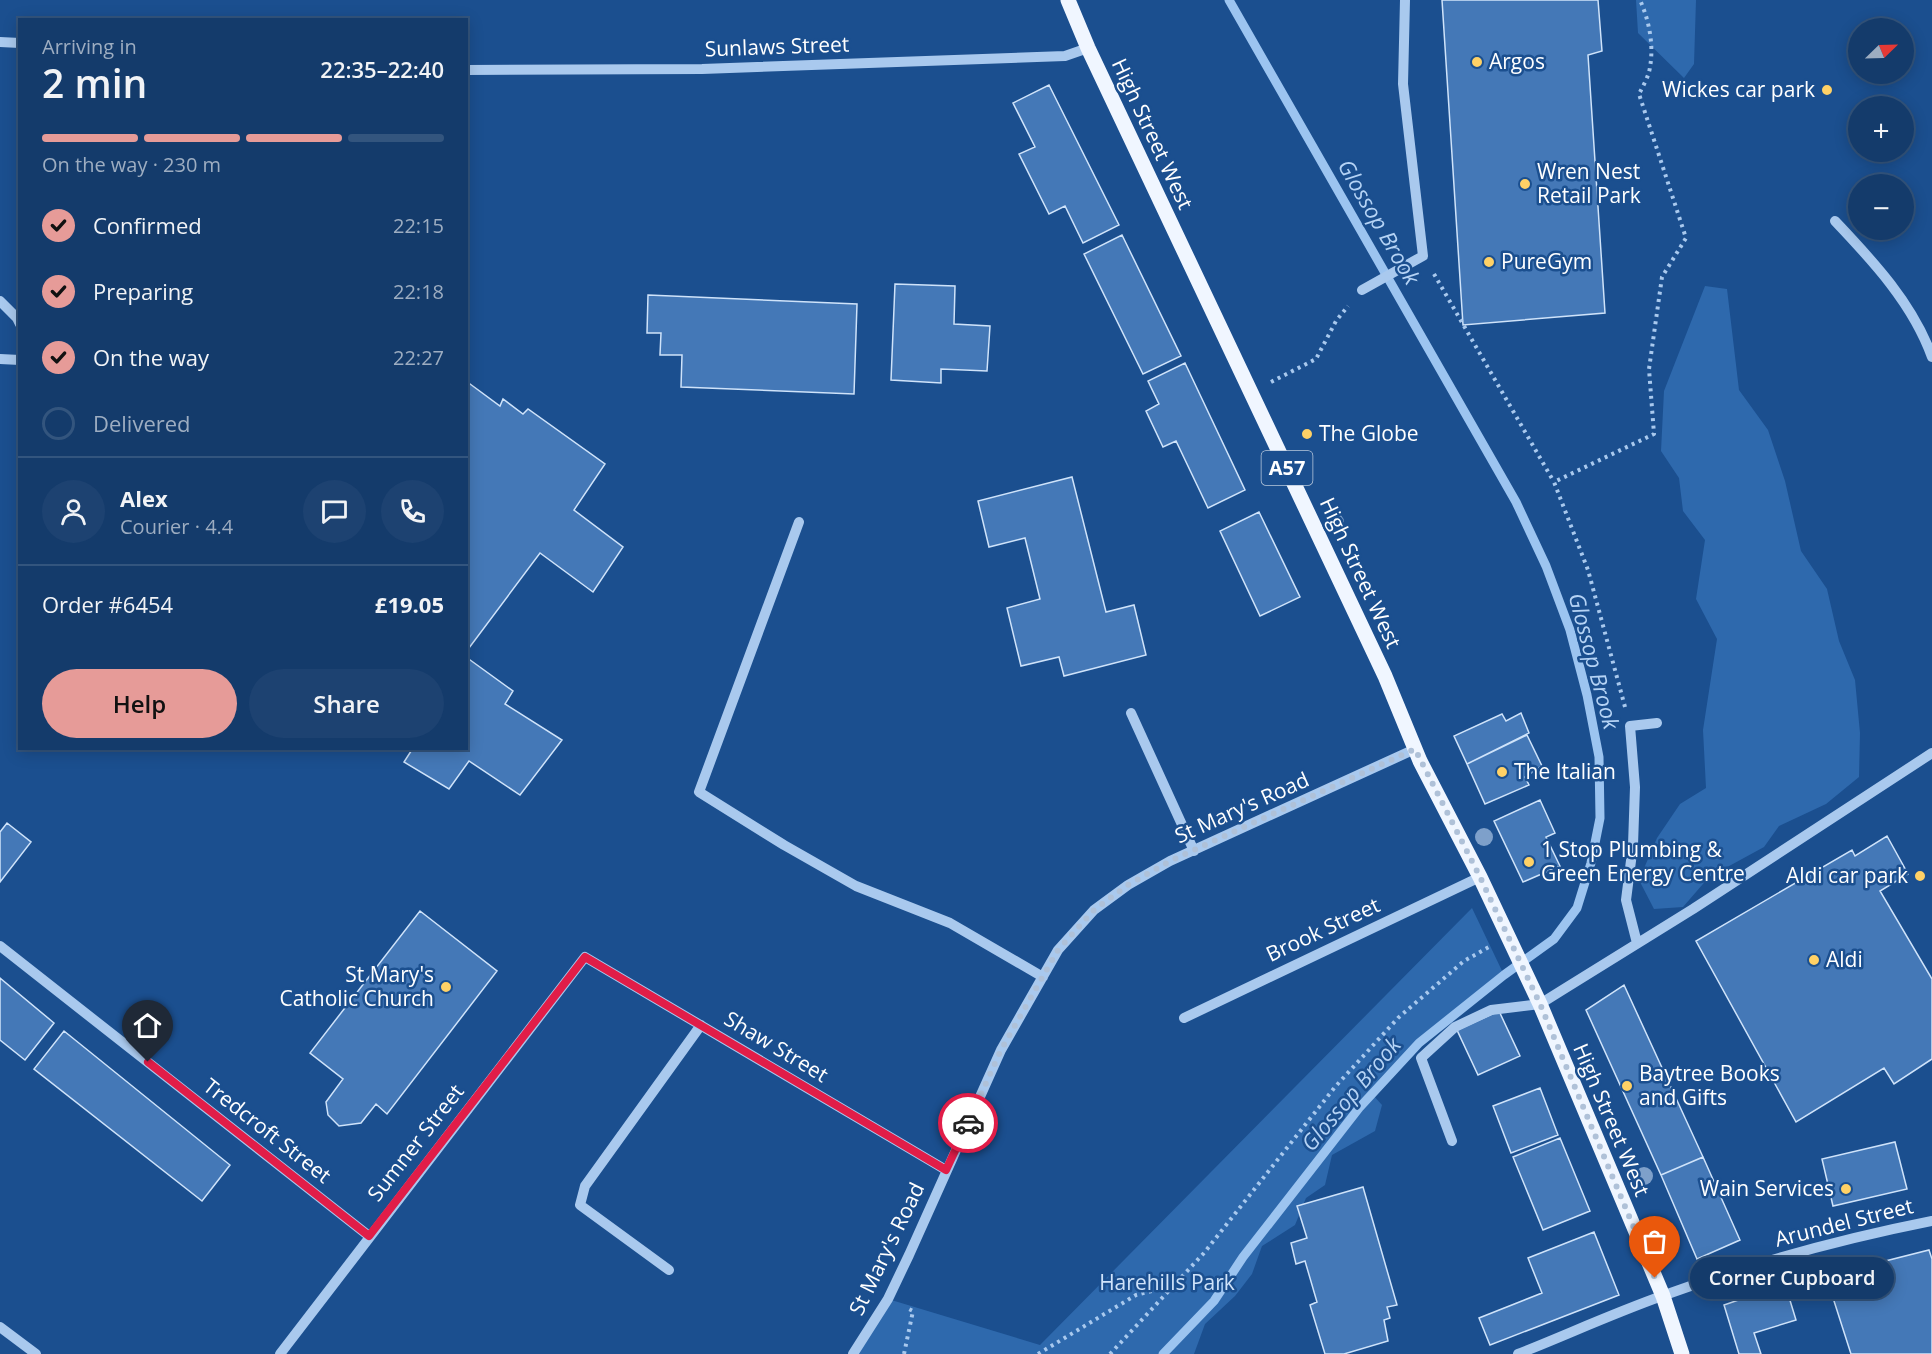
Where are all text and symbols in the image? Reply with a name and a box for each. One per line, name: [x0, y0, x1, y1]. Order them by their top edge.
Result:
north arrow: [1848, 18, 1914, 84]
map controls: [1848, 18, 1914, 240]
street label: Sunlaws Street: [704, 29, 850, 63]
text: Arriving in: [42, 33, 137, 60]
place label: Argos: [1489, 47, 1545, 75]
text: 22:35–22:40: [320, 54, 444, 84]
street label: High Street West: [1106, 54, 1200, 213]
marker: Argos: [1470, 55, 1484, 69]
text: 2 min: [42, 56, 147, 109]
place label: Wickes car park: [1662, 75, 1815, 103]
marker: Wickes car park: [1820, 83, 1834, 97]
button: +: [1848, 96, 1914, 162]
text: On the way · 230 m: [42, 151, 221, 178]
water label: Glossop Brook: [1332, 153, 1429, 291]
place label: Wren Nest Retail Park: [1537, 157, 1641, 209]
button: −: [1848, 174, 1914, 240]
marker: Wren Nest Retail Park: [1518, 177, 1532, 191]
icon: check: [42, 209, 75, 242]
text: Confirmed: [93, 210, 202, 240]
text: 22:15: [393, 212, 444, 239]
place label: PureGym: [1501, 247, 1592, 275]
marker: PureGym: [1482, 255, 1496, 269]
icon: check: [42, 275, 75, 308]
text: Preparing: [93, 276, 193, 306]
text: 22:18: [393, 278, 444, 305]
icon: check: [42, 341, 75, 374]
text: On the way: [93, 342, 209, 372]
text: 22:27: [393, 344, 444, 371]
text: Delivered: [93, 408, 191, 438]
place label: The Globe: [1319, 419, 1419, 447]
marker: The Globe: [1300, 427, 1314, 441]
road number: A57: [1262, 451, 1312, 485]
button: person: [42, 480, 105, 543]
button: chat: [303, 480, 366, 543]
button: phone: [381, 480, 444, 543]
text: Alex: [120, 483, 168, 513]
street label: High Street West: [1314, 493, 1408, 652]
text: Courier · 4.4: [120, 513, 233, 540]
text: Order #6454: [42, 589, 173, 619]
text: £19.05: [375, 589, 444, 619]
water label: Glossop Brook: [1562, 589, 1628, 733]
button: Help: [42, 669, 237, 738]
button: Share: [249, 669, 444, 738]
place label: The Italian: [1514, 757, 1616, 785]
street label: St Mary's Road: [1170, 765, 1313, 849]
marker: The Italian: [1495, 765, 1509, 779]
place label: 1 Stop Plumbing & Green Energy Centre: [1541, 835, 1745, 887]
marker: 1 Stop Plumbing & Green Energy Centre: [1522, 855, 1536, 869]
place label: Aldi car park: [1786, 861, 1908, 889]
marker: Aldi car park: [1913, 869, 1927, 883]
street label: Brook Street: [1261, 891, 1384, 968]
place label: Aldi: [1826, 945, 1863, 973]
marker: Aldi: [1807, 953, 1821, 967]
place label: St Mary's Catholic Church: [279, 960, 434, 1012]
marker: St Mary's Catholic Church: [439, 980, 453, 994]
pin: [122, 1000, 173, 1062]
street label: Shaw Street: [719, 1004, 834, 1088]
icon: home: [131, 1009, 164, 1042]
water label: Glossop Brook: [1294, 1029, 1408, 1157]
street label: High Street West: [1567, 1039, 1657, 1200]
place label: Baytree Books and Gifts: [1639, 1059, 1780, 1111]
street label: Tredcroft Street: [198, 1072, 337, 1189]
street label: Sumner Street: [361, 1078, 470, 1207]
marker: Baytree Books and Gifts: [1620, 1079, 1634, 1093]
courier: [938, 1093, 998, 1153]
icon: car: [952, 1107, 985, 1140]
place label: Wain Services: [1700, 1174, 1834, 1202]
street label: St Mary's Road: [842, 1178, 930, 1320]
marker: Wain Services: [1839, 1182, 1853, 1196]
street label: Arundel Street: [1772, 1191, 1916, 1253]
pin: [1629, 1216, 1680, 1278]
icon: bag: [1638, 1225, 1671, 1258]
callout: Corner Cupboard: [1691, 1257, 1895, 1299]
text: Corner Cupboard: [1709, 1264, 1875, 1291]
park label: Harehills Park: [1099, 1268, 1235, 1296]

